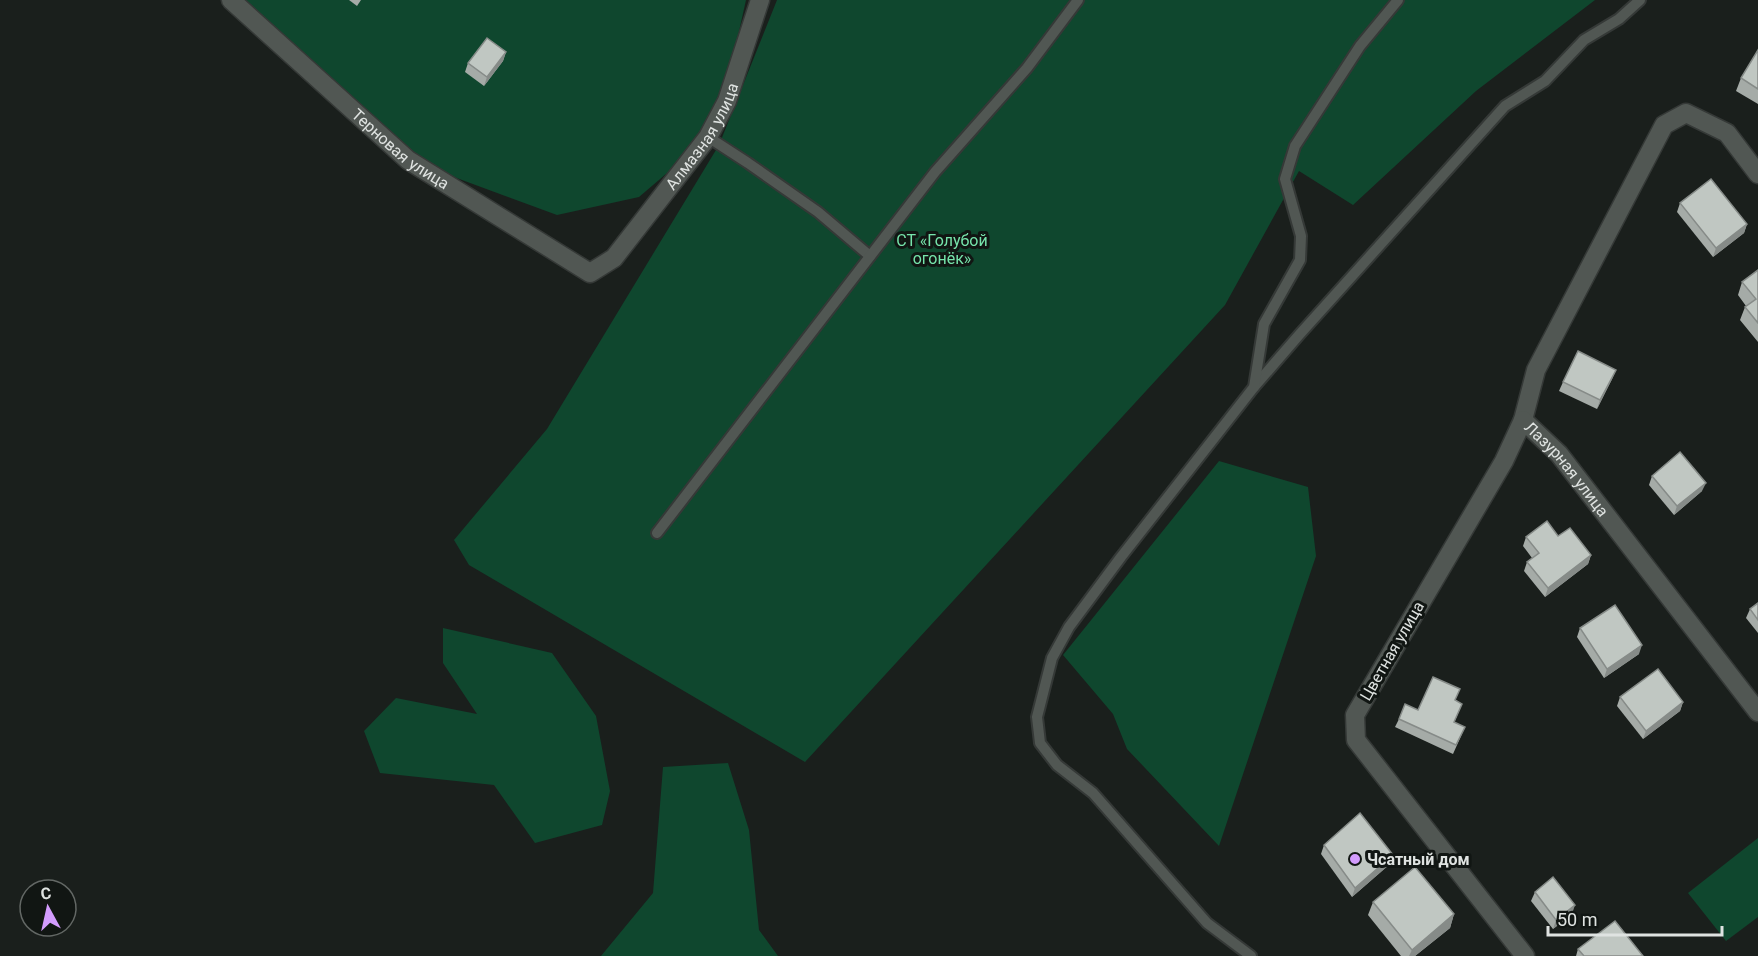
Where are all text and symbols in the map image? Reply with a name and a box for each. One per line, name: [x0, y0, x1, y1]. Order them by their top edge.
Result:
street label: Алмазная улица: [661, 80, 742, 193]
street label: Терновая улица: [348, 105, 453, 193]
park label: СТ «Голубой огонёк»: [896, 231, 988, 268]
street label: Лазурная улица: [1521, 417, 1613, 520]
street label: Цветная улица: [1356, 598, 1428, 704]
place label: Чсатный дом: [1367, 850, 1470, 869]
marker: Чсатный дом: [1348, 852, 1362, 866]
north arrow: [18, 878, 78, 938]
text: С: [39, 884, 52, 904]
scale bar: [1548, 899, 1722, 937]
text: 50 m: [1557, 909, 1597, 930]

